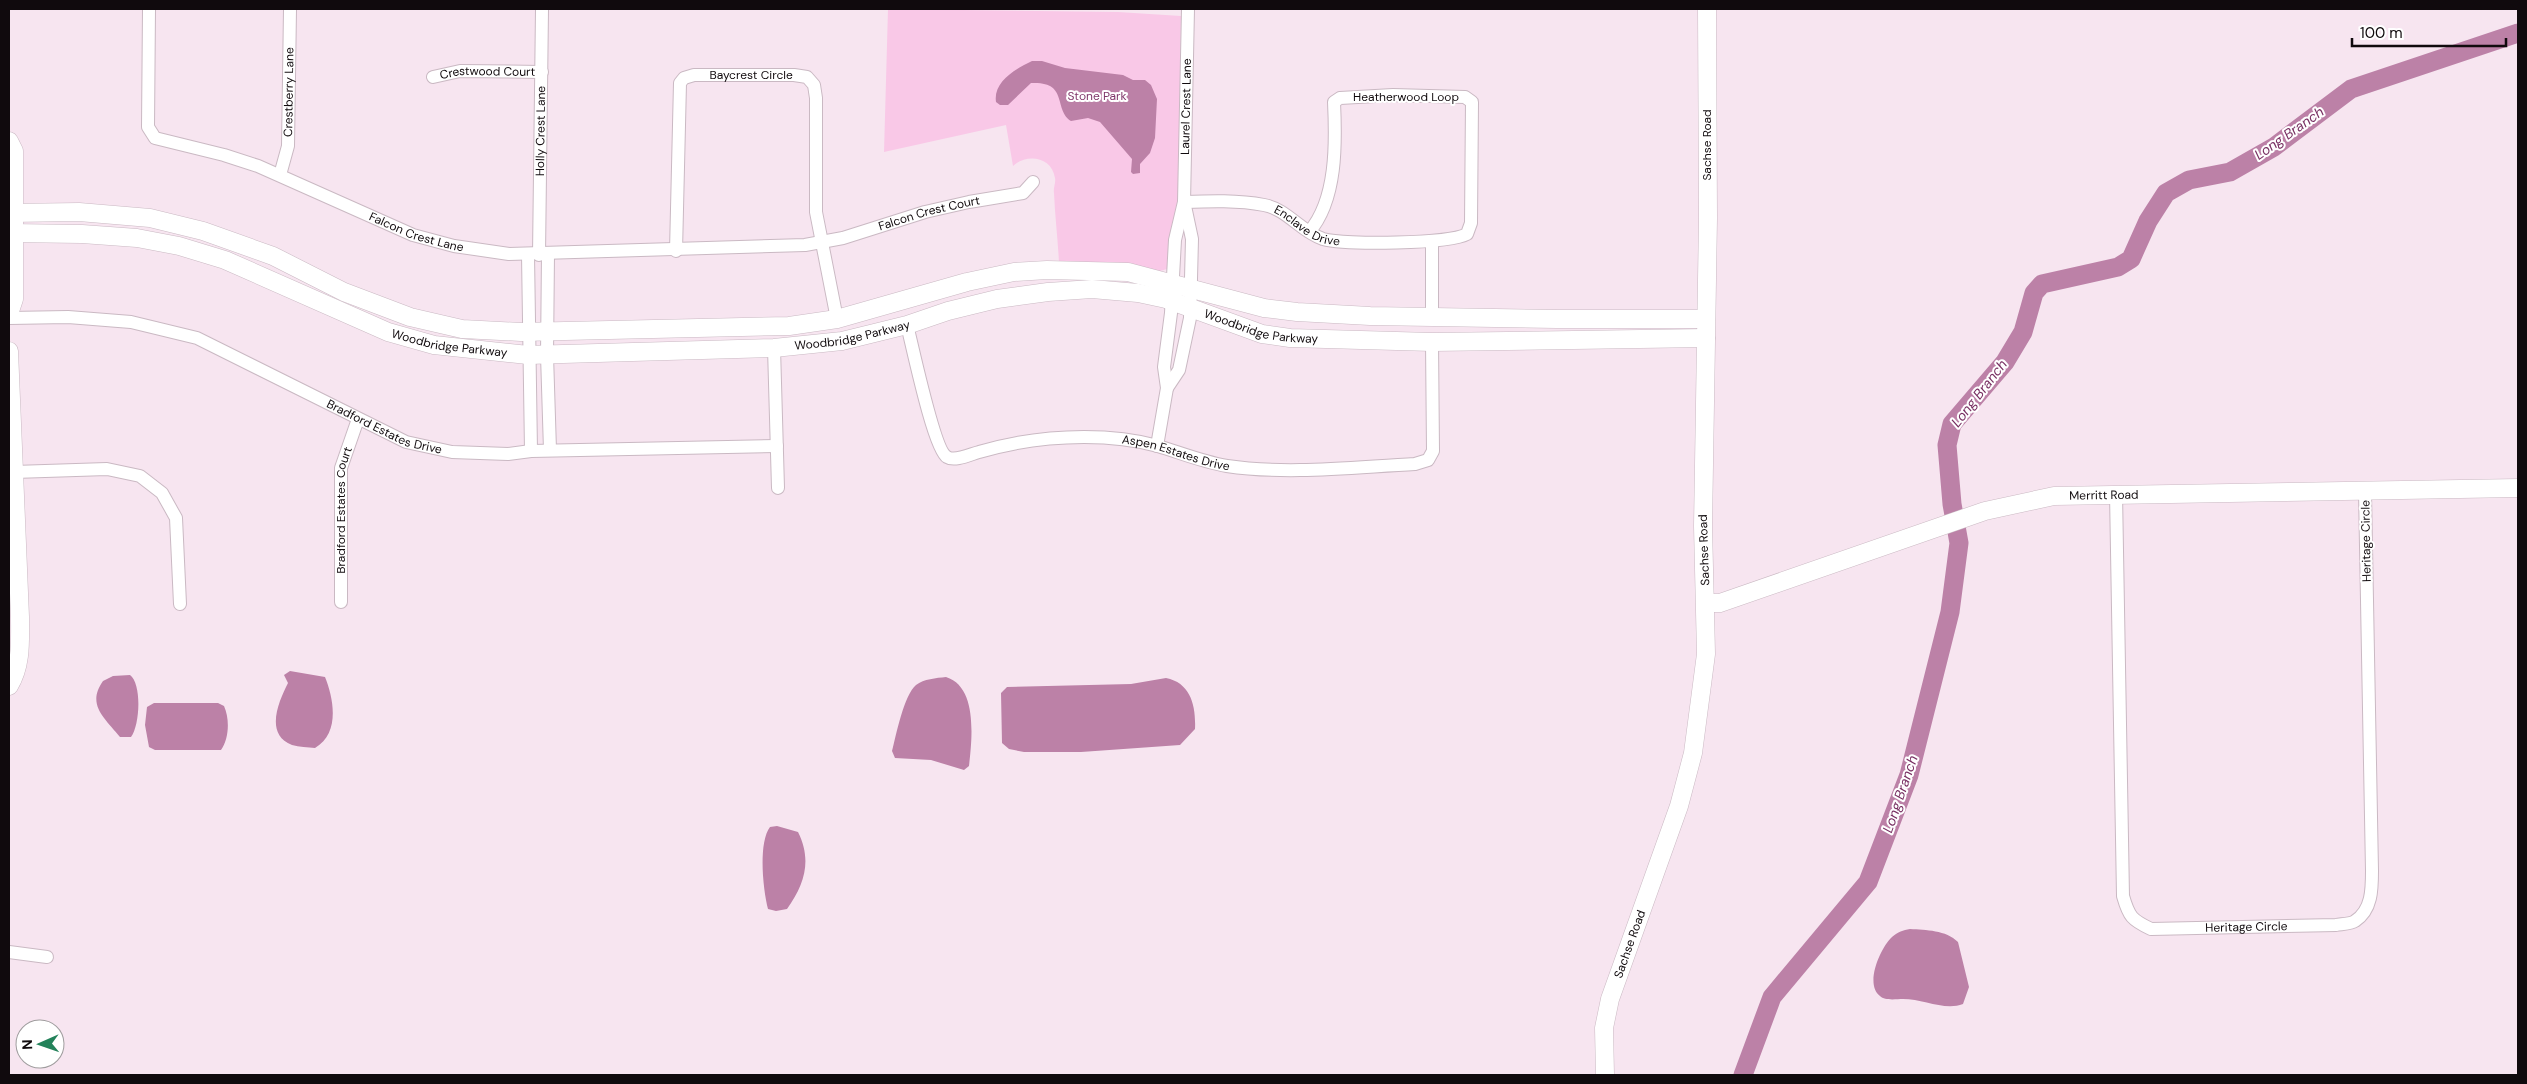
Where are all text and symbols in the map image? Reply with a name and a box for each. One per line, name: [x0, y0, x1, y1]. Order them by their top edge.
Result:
scale bar: [2352, 15, 2506, 47]
text: 100 m: [2360, 23, 2403, 43]
street label: Crestberry Lane: [280, 47, 297, 137]
street label: Laurel Crest Lane: [1177, 58, 1195, 155]
street label: Crestwood Court: [438, 63, 536, 83]
street label: Baycrest Circle: [709, 67, 793, 83]
street label: Holly Crest Lane: [532, 85, 549, 176]
park label: Stone Park: [1067, 88, 1127, 104]
street label: Heatherwood Loop: [1353, 89, 1459, 105]
water label: Long Branch: [2251, 102, 2327, 164]
street label: Sachse Road: [1699, 109, 1715, 181]
street label: Falcon Crest Court: [876, 192, 981, 234]
street label: Enclave Drive: [1271, 201, 1341, 249]
street label: Falcon Crest Lane: [367, 209, 465, 255]
street label: Woodbridge Parkway: [1202, 306, 1319, 347]
street label: Woodbridge Parkway: [794, 316, 912, 354]
street label: Woodbridge Parkway: [390, 325, 508, 361]
water label: Long Branch: [1947, 356, 2011, 430]
street label: Bradford Estates Drive: [324, 396, 444, 458]
street label: Aspen Estates Drive: [1121, 431, 1231, 474]
street label: Bradford Estates Court: [333, 444, 356, 574]
street label: Merritt Road: [2069, 487, 2139, 504]
street label: Heritage Circle: [2357, 500, 2375, 582]
street label: Sachse Road: [1695, 514, 1713, 586]
water label: Long Branch: [1878, 753, 1922, 835]
street label: Sachse Road: [1610, 908, 1649, 980]
street label: Heritage Circle: [2205, 918, 2288, 936]
north arrow: [15, 1019, 65, 1069]
text: N: [18, 1039, 36, 1050]

